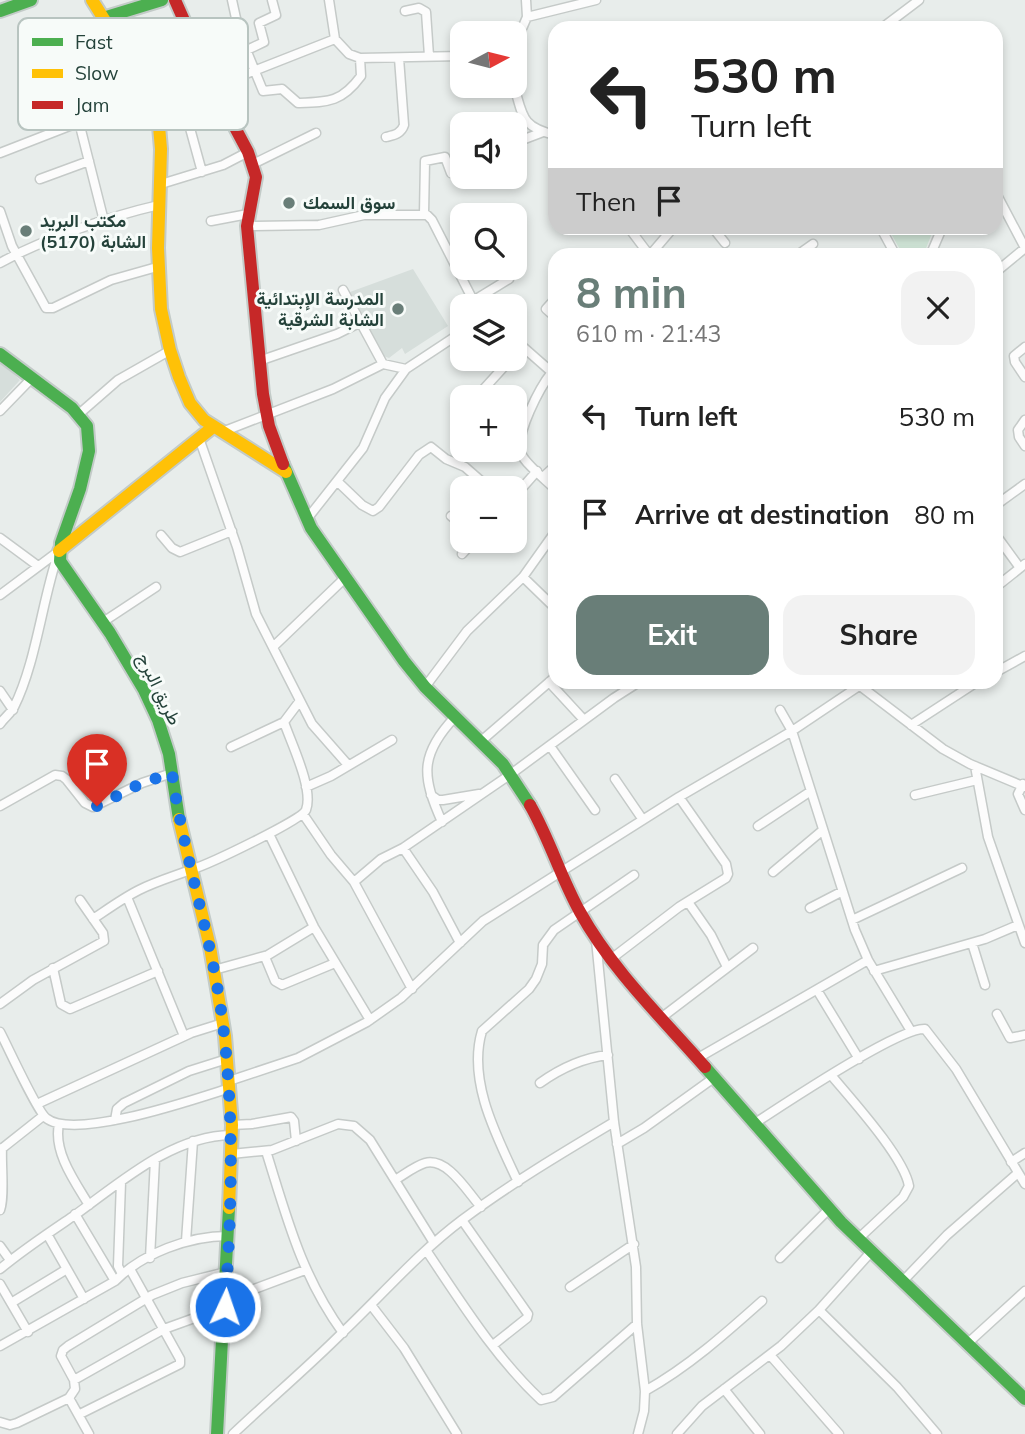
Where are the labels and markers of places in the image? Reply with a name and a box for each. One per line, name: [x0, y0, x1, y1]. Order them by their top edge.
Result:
place label: سوق السمك: [303, 191, 395, 214]
marker: سوق السمك: [281, 195, 297, 211]
place label: مكتب البريد الشابة (5170): [40, 209, 146, 253]
marker: مكتب البريد الشابة (5170): [18, 223, 34, 239]
place label: المدرسة الإبتدائية الشابة الشرقية: [256, 287, 384, 331]
marker: المدرسة الإبتدائية الشابة الشرقية: [390, 301, 406, 317]
pin: [67, 734, 127, 806]

